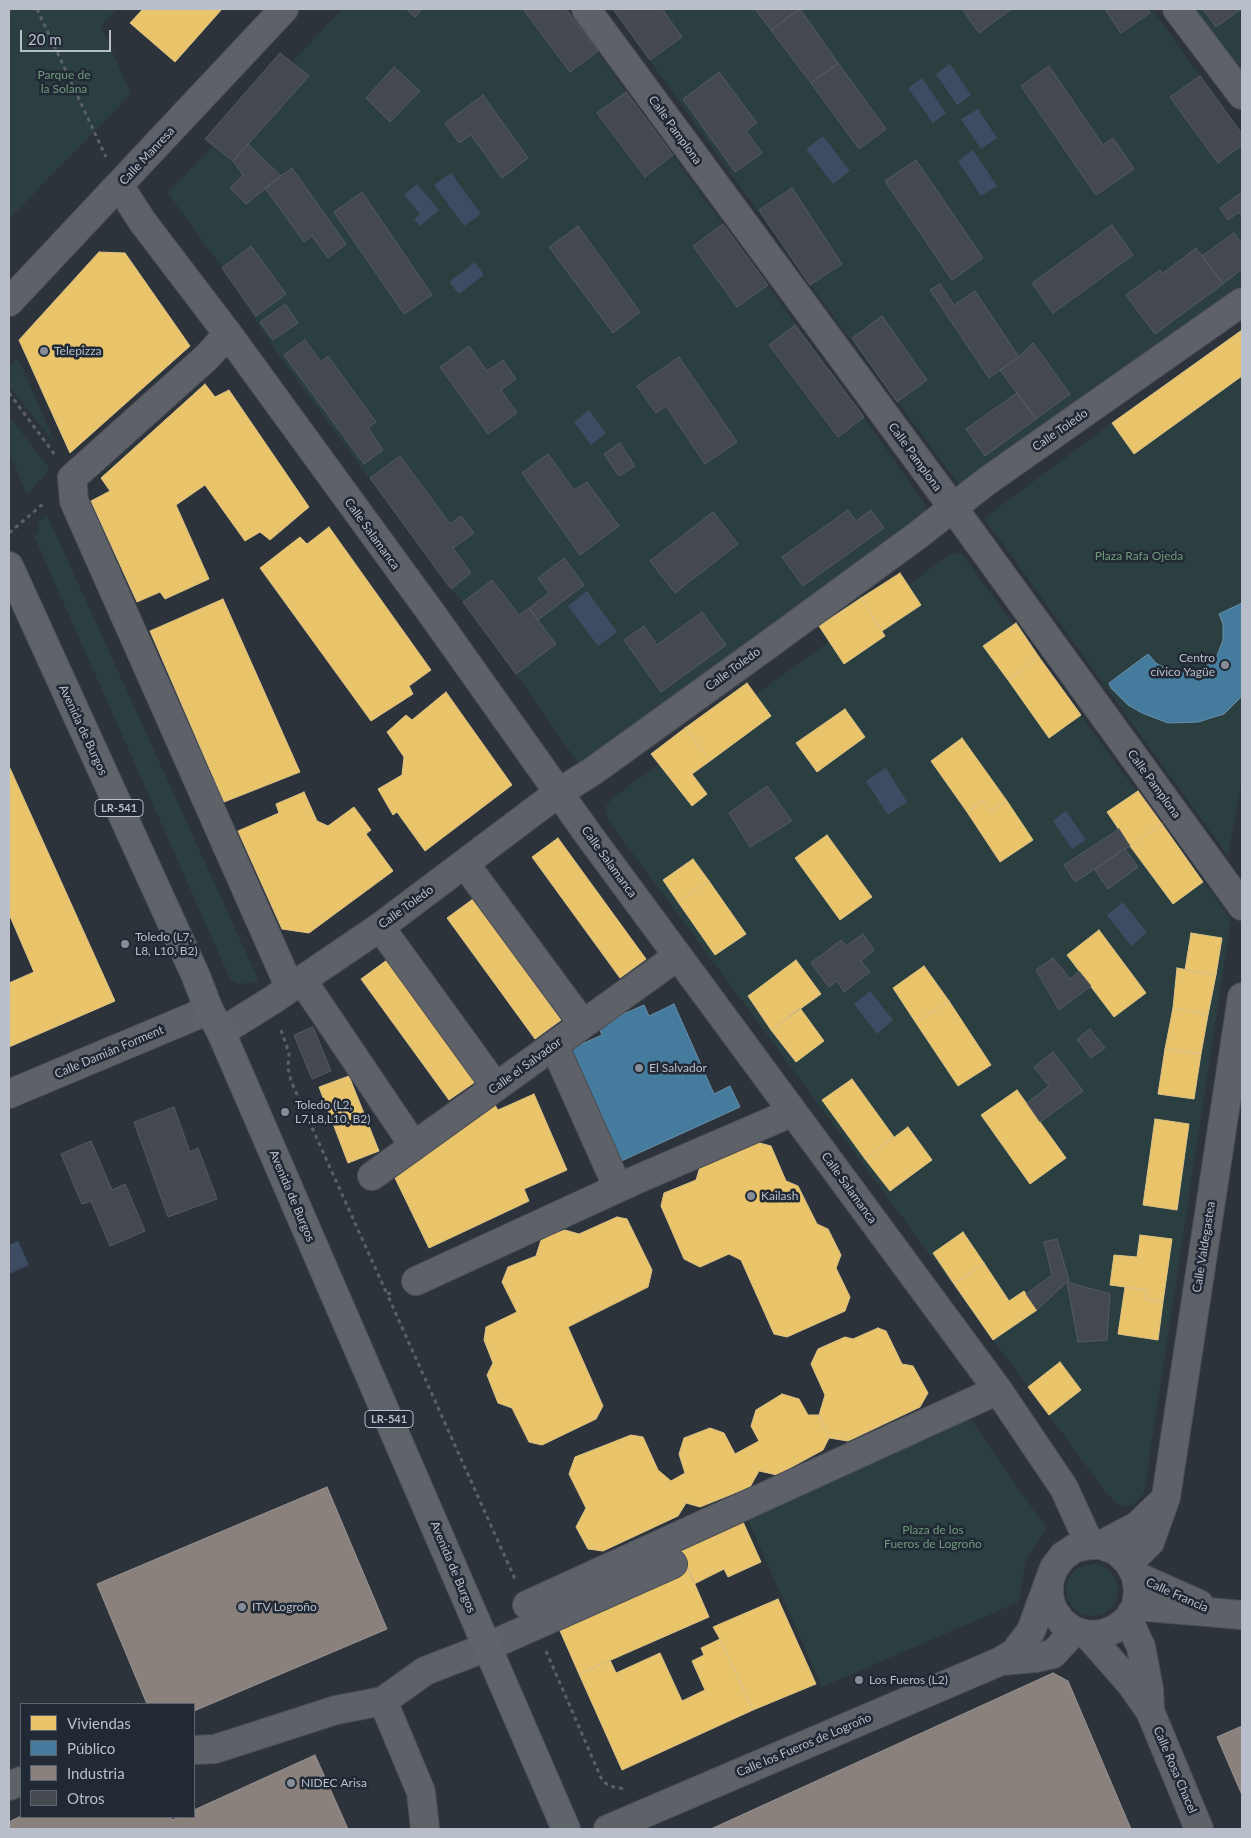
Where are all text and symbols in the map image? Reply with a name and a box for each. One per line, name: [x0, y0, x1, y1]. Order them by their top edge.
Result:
scale bar: [22, 20, 114, 52]
text: 20 m: [28, 30, 62, 48]
park label: Parque de la Solana: [38, 68, 90, 96]
street label: Calle Pamplona: [645, 93, 705, 167]
street label: Calle Manresa: [116, 124, 178, 188]
place label: Telepizza: [54, 344, 102, 358]
marker: Telepizza: [38, 345, 50, 357]
street label: Calle Toledo: [1030, 406, 1090, 454]
street label: Calle Pamplona: [885, 420, 945, 494]
street label: Calle Salamanca: [341, 496, 403, 572]
park label: Plaza Rafa Ojeda: [1095, 549, 1183, 563]
street label: Calle Toledo: [703, 644, 763, 694]
place label: Centro cívico Yagüe: [1150, 651, 1215, 679]
marker: Centro cívico Yagüe: [1219, 659, 1231, 671]
street label: Avenida de Burgos: [56, 682, 110, 778]
street label: Calle Pamplona: [1124, 747, 1184, 821]
road number: LR-541: [95, 800, 143, 816]
street label: Calle Salamanca: [578, 824, 640, 900]
street label: Calle Toledo: [376, 882, 436, 932]
place label: Toledo (L7, L8, L10, B2): [135, 930, 198, 958]
marker: Toledo (L7, L8, L10, B2): [119, 938, 131, 950]
street label: Calle Damián Forment: [52, 1023, 166, 1081]
street label: Calle el Salvador: [486, 1035, 564, 1097]
place label: El Salvador: [649, 1061, 707, 1075]
marker: El Salvador: [633, 1062, 645, 1074]
place label: Toledo (L2, L7,L8,L10, B2): [295, 1098, 370, 1126]
marker: Toledo (L2, L7,L8,L10, B2): [279, 1106, 291, 1118]
street label: Avenida de Burgos: [266, 1148, 318, 1244]
street label: Calle Salamanca: [818, 1150, 880, 1226]
place label: Kailash: [761, 1189, 798, 1203]
marker: Kailash: [745, 1190, 757, 1202]
street label: Calle Valdegastea: [1190, 1200, 1218, 1294]
road number: LR-541: [365, 1410, 413, 1428]
street label: Avenida de Burgos: [427, 1519, 479, 1615]
park label: Plaza de los Fueros de Logroño: [884, 1523, 982, 1551]
street label: Calle Francia: [1144, 1575, 1210, 1615]
place label: ITV Logroño: [252, 1600, 317, 1614]
marker: ITV Logroño: [236, 1601, 248, 1613]
place label: Los Fueros (L2): [869, 1673, 948, 1687]
marker: Los Fueros (L2): [853, 1674, 865, 1686]
legend: [20, 1703, 195, 1818]
street label: Calle los Fueros de Logroño: [735, 1710, 873, 1780]
text: Viviendas: [67, 1714, 131, 1732]
street label: Calle Rosa Chacel: [1150, 1725, 1200, 1815]
text: Público: [67, 1739, 115, 1757]
text: Industria: [67, 1764, 125, 1782]
place label: NIDEC Arisa: [301, 1776, 367, 1790]
marker: NIDEC Arisa: [285, 1777, 297, 1789]
text: Otros: [67, 1789, 105, 1807]

